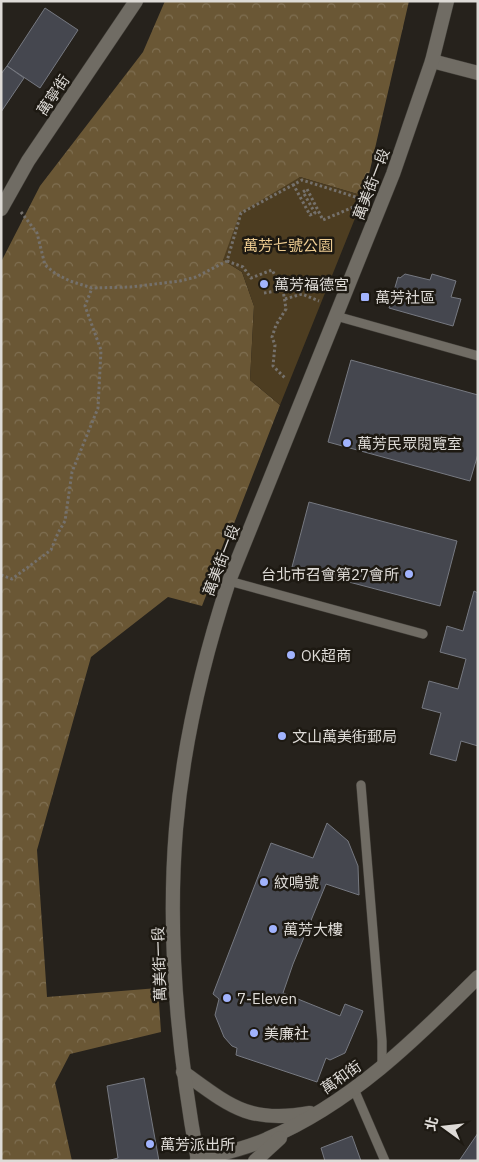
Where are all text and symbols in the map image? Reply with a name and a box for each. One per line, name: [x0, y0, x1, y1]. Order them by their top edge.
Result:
street label: 萬寧街: [33, 71, 73, 119]
street label: 萬美街一段: [349, 146, 393, 222]
park label: 萬芳七號公園: [243, 236, 333, 255]
place label: 萬芳福德宮: [274, 275, 349, 294]
marker: 萬芳福德宮: [258, 278, 270, 290]
place label: 萬芳社區: [375, 288, 435, 307]
marker: 萬芳社區: [359, 291, 371, 303]
place label: 萬芳民眾閱覽室: [357, 434, 462, 453]
marker: 萬芳民眾閱覽室: [341, 437, 353, 449]
street label: 萬美街一段: [199, 522, 243, 598]
place label: 台北市召會第27會所: [261, 565, 399, 584]
marker: 台北市召會第27會所: [403, 568, 415, 580]
place label: OK超商: [301, 646, 351, 665]
marker: OK超商: [285, 649, 297, 661]
place label: 文山萬美街郵局: [292, 727, 397, 746]
marker: 文山萬美街郵局: [276, 730, 288, 742]
place label: 紋鳴號: [274, 873, 319, 892]
marker: 紋鳴號: [258, 876, 270, 888]
place label: 萬芳大樓: [283, 920, 343, 939]
marker: 萬芳大樓: [267, 923, 279, 935]
street label: 萬美街一段: [148, 926, 170, 1002]
place label: 7-Eleven: [237, 989, 297, 1008]
marker: 7-Eleven: [221, 992, 233, 1004]
place label: 美廉社: [264, 1024, 309, 1043]
marker: 美廉社: [248, 1027, 260, 1039]
street label: 萬和街: [317, 1056, 365, 1098]
north arrow: [419, 1102, 469, 1152]
text: 北: [421, 1115, 442, 1133]
place label: 萬芳派出所: [160, 1135, 235, 1154]
marker: 萬芳派出所: [144, 1138, 156, 1150]

